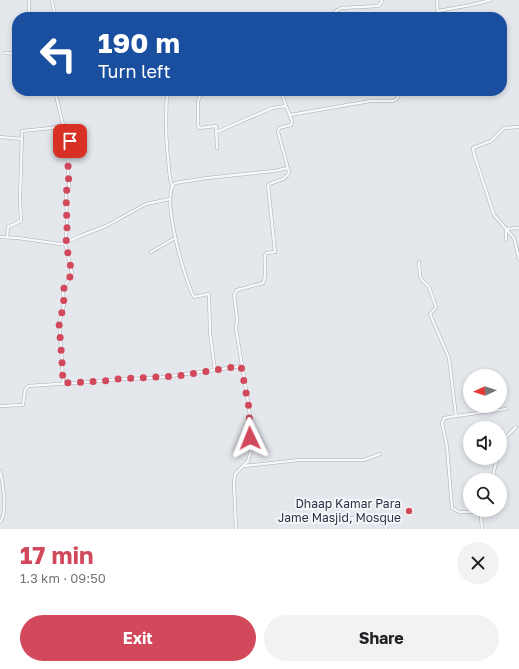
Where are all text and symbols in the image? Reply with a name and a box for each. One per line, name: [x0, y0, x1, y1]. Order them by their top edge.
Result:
text: 190 m: [98, 26, 180, 59]
icon: left: [32, 28, 84, 80]
text: Turn left: [98, 60, 171, 82]
pin: [53, 124, 87, 158]
icon: arrive: [59, 130, 81, 152]
north arrow: [463, 369, 507, 413]
map controls: [463, 369, 507, 517]
position arrow: [229, 417, 271, 459]
button: sound: [463, 421, 507, 465]
button: search: [463, 473, 507, 517]
place label: Dhaap Kamar Para Jame Masjid, Mosque: [278, 496, 401, 525]
marker: Dhaap Kamar Para Jame Masjid, Mosque: [404, 506, 414, 516]
text: 17 min: [20, 540, 94, 569]
button: close: [457, 542, 499, 584]
text: 1.3 km · 09:50: [20, 570, 106, 586]
button: Exit: [20, 615, 256, 661]
button: Share: [264, 615, 499, 661]

